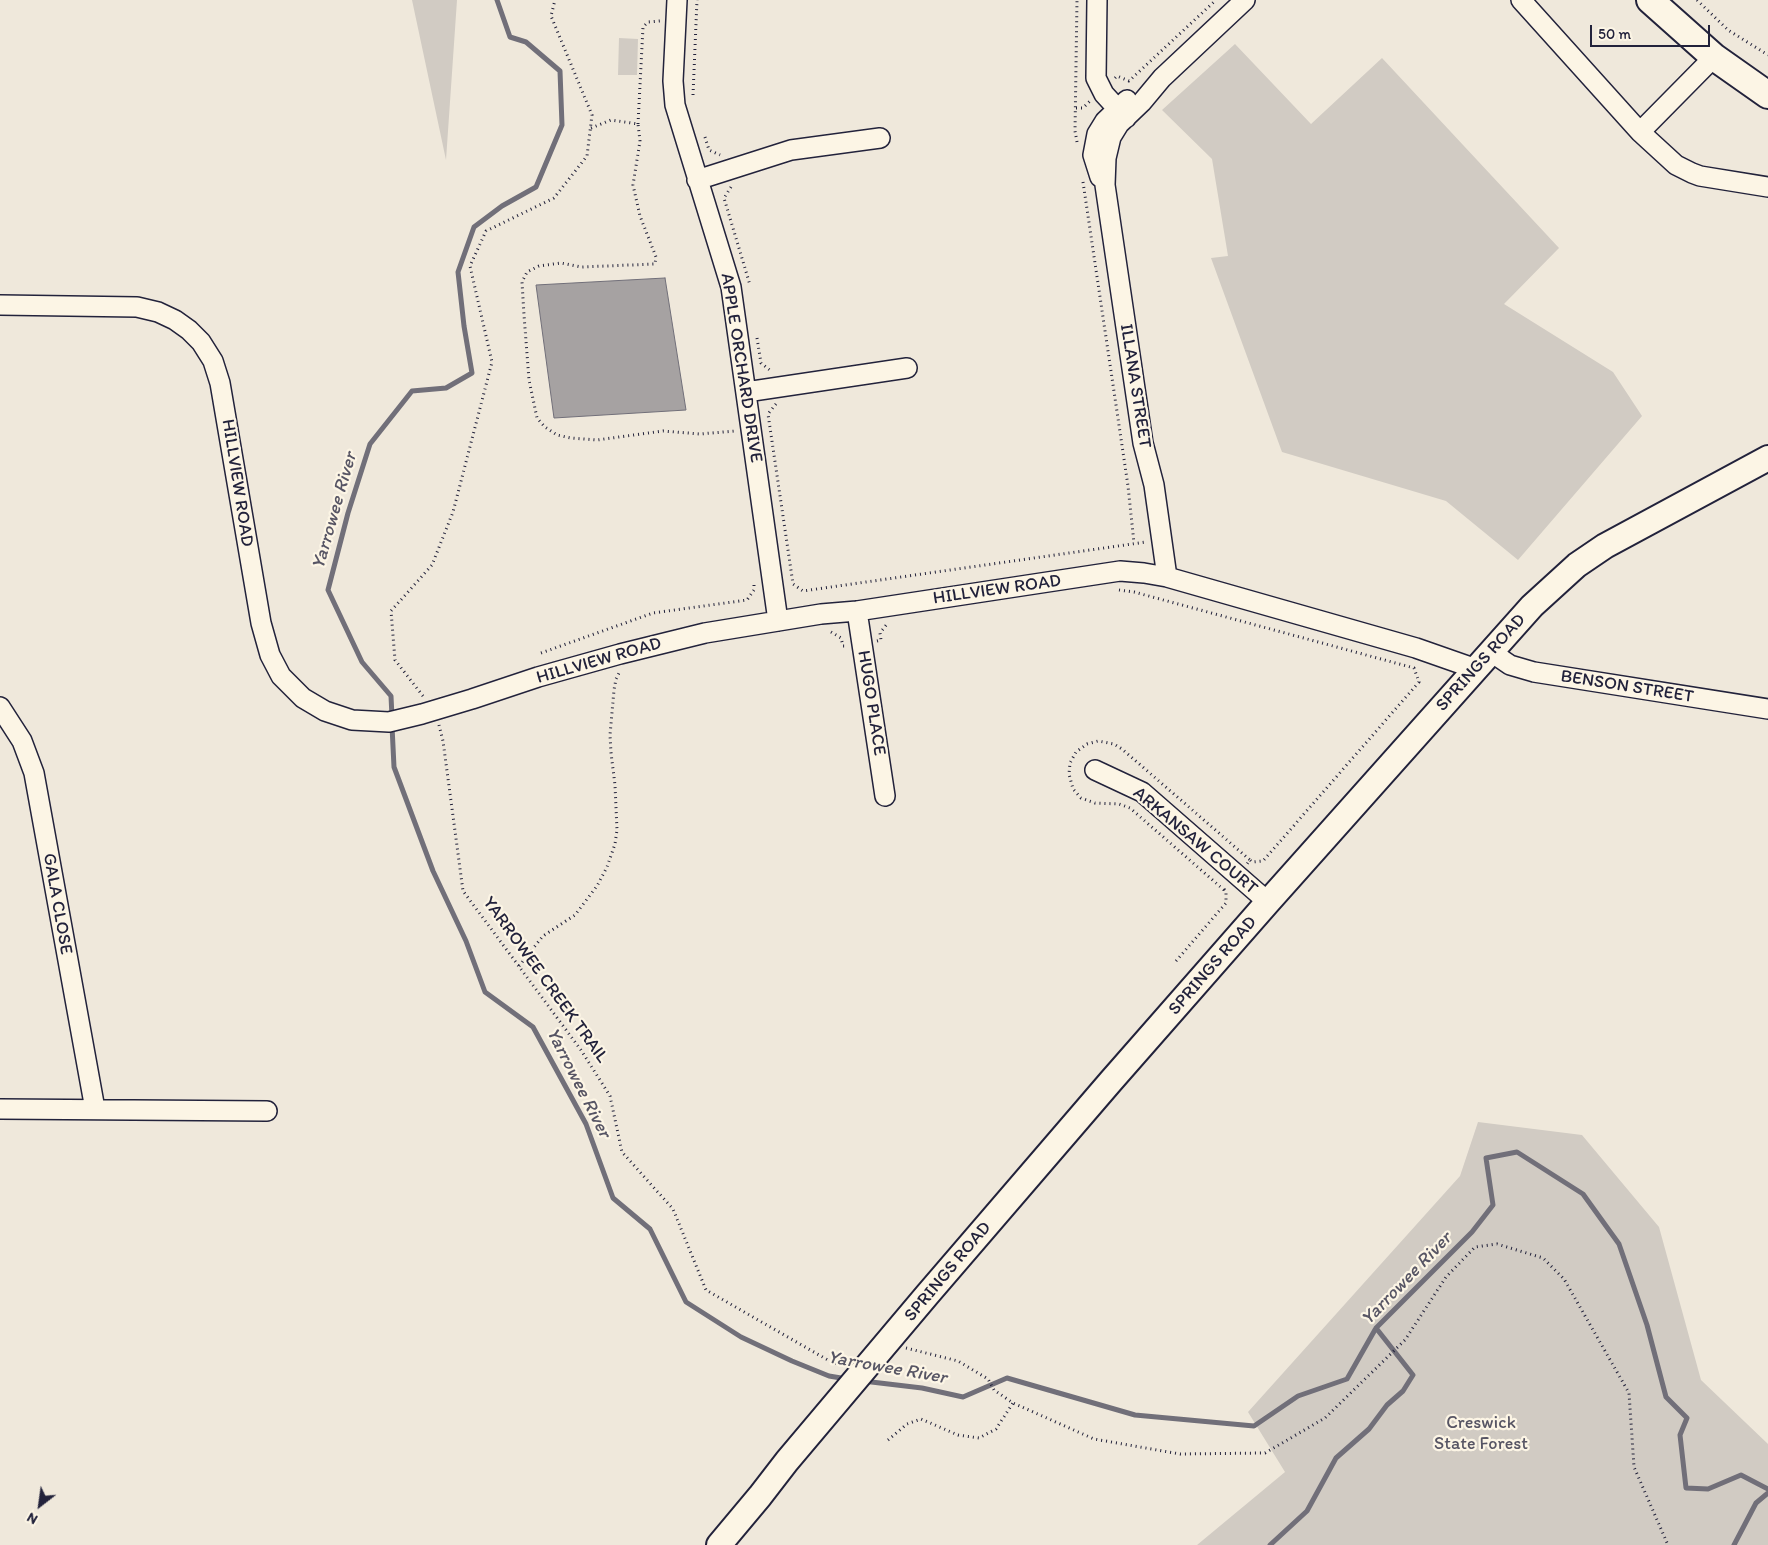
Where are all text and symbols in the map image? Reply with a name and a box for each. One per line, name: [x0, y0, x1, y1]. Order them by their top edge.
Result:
scale bar: [1593, 15, 1713, 47]
text: 50 m: [1598, 25, 1631, 43]
street label: APPLE ORCHARD DRIVE: [715, 272, 767, 464]
street label: ILLANA STREET: [1115, 322, 1155, 450]
street label: HILLVIEW ROAD: [216, 418, 258, 548]
water label: Yarrowee River: [307, 450, 363, 572]
street label: HILLVIEW ROAD: [932, 570, 1062, 610]
street label: SPRINGS ROAD: [1432, 610, 1530, 716]
street label: HILLVIEW ROAD: [534, 633, 664, 689]
street label: HUGO PLACE: [852, 649, 890, 757]
street label: BENSON STREET: [1559, 666, 1695, 708]
street label: ARKANSAW COURT: [1128, 783, 1262, 899]
street label: GALA CLOSE: [37, 852, 77, 956]
street label: YARROWEE CREEK TRAIL: [477, 893, 613, 1067]
street label: SPRINGS ROAD: [1164, 912, 1262, 1020]
water label: Yarrowee River: [540, 1024, 616, 1142]
street label: SPRINGS ROAD: [900, 1218, 996, 1326]
water label: Yarrowee River: [1357, 1228, 1457, 1330]
water label: Yarrowee River: [826, 1346, 948, 1390]
park label: Creswick State Forest: [1434, 1412, 1528, 1455]
north arrow: [15, 1480, 65, 1530]
text: N: [24, 1509, 41, 1528]

